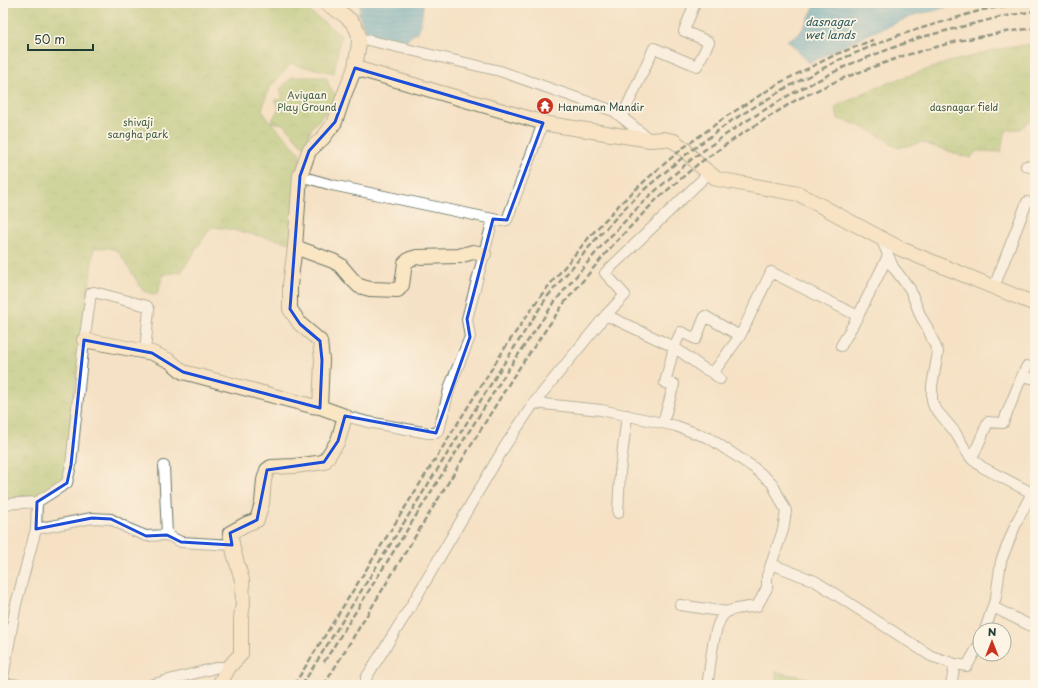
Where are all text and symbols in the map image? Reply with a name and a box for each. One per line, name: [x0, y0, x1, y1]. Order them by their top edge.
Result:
water label: dasnagar wet lands: [805, 13, 857, 43]
scale bar: [28, 26, 93, 52]
text: 50 m: [34, 30, 65, 48]
park label: Aviyaan Play Ground: [277, 87, 337, 115]
temple icon: Hanuman Mandir: [535, 96, 555, 116]
place label: Hanuman Mandir: [558, 99, 644, 114]
park label: dasnagar field: [930, 99, 999, 114]
park label: shivaji sangha park: [108, 114, 168, 141]
north arrow: [972, 622, 1012, 662]
text: N: [988, 623, 997, 640]

